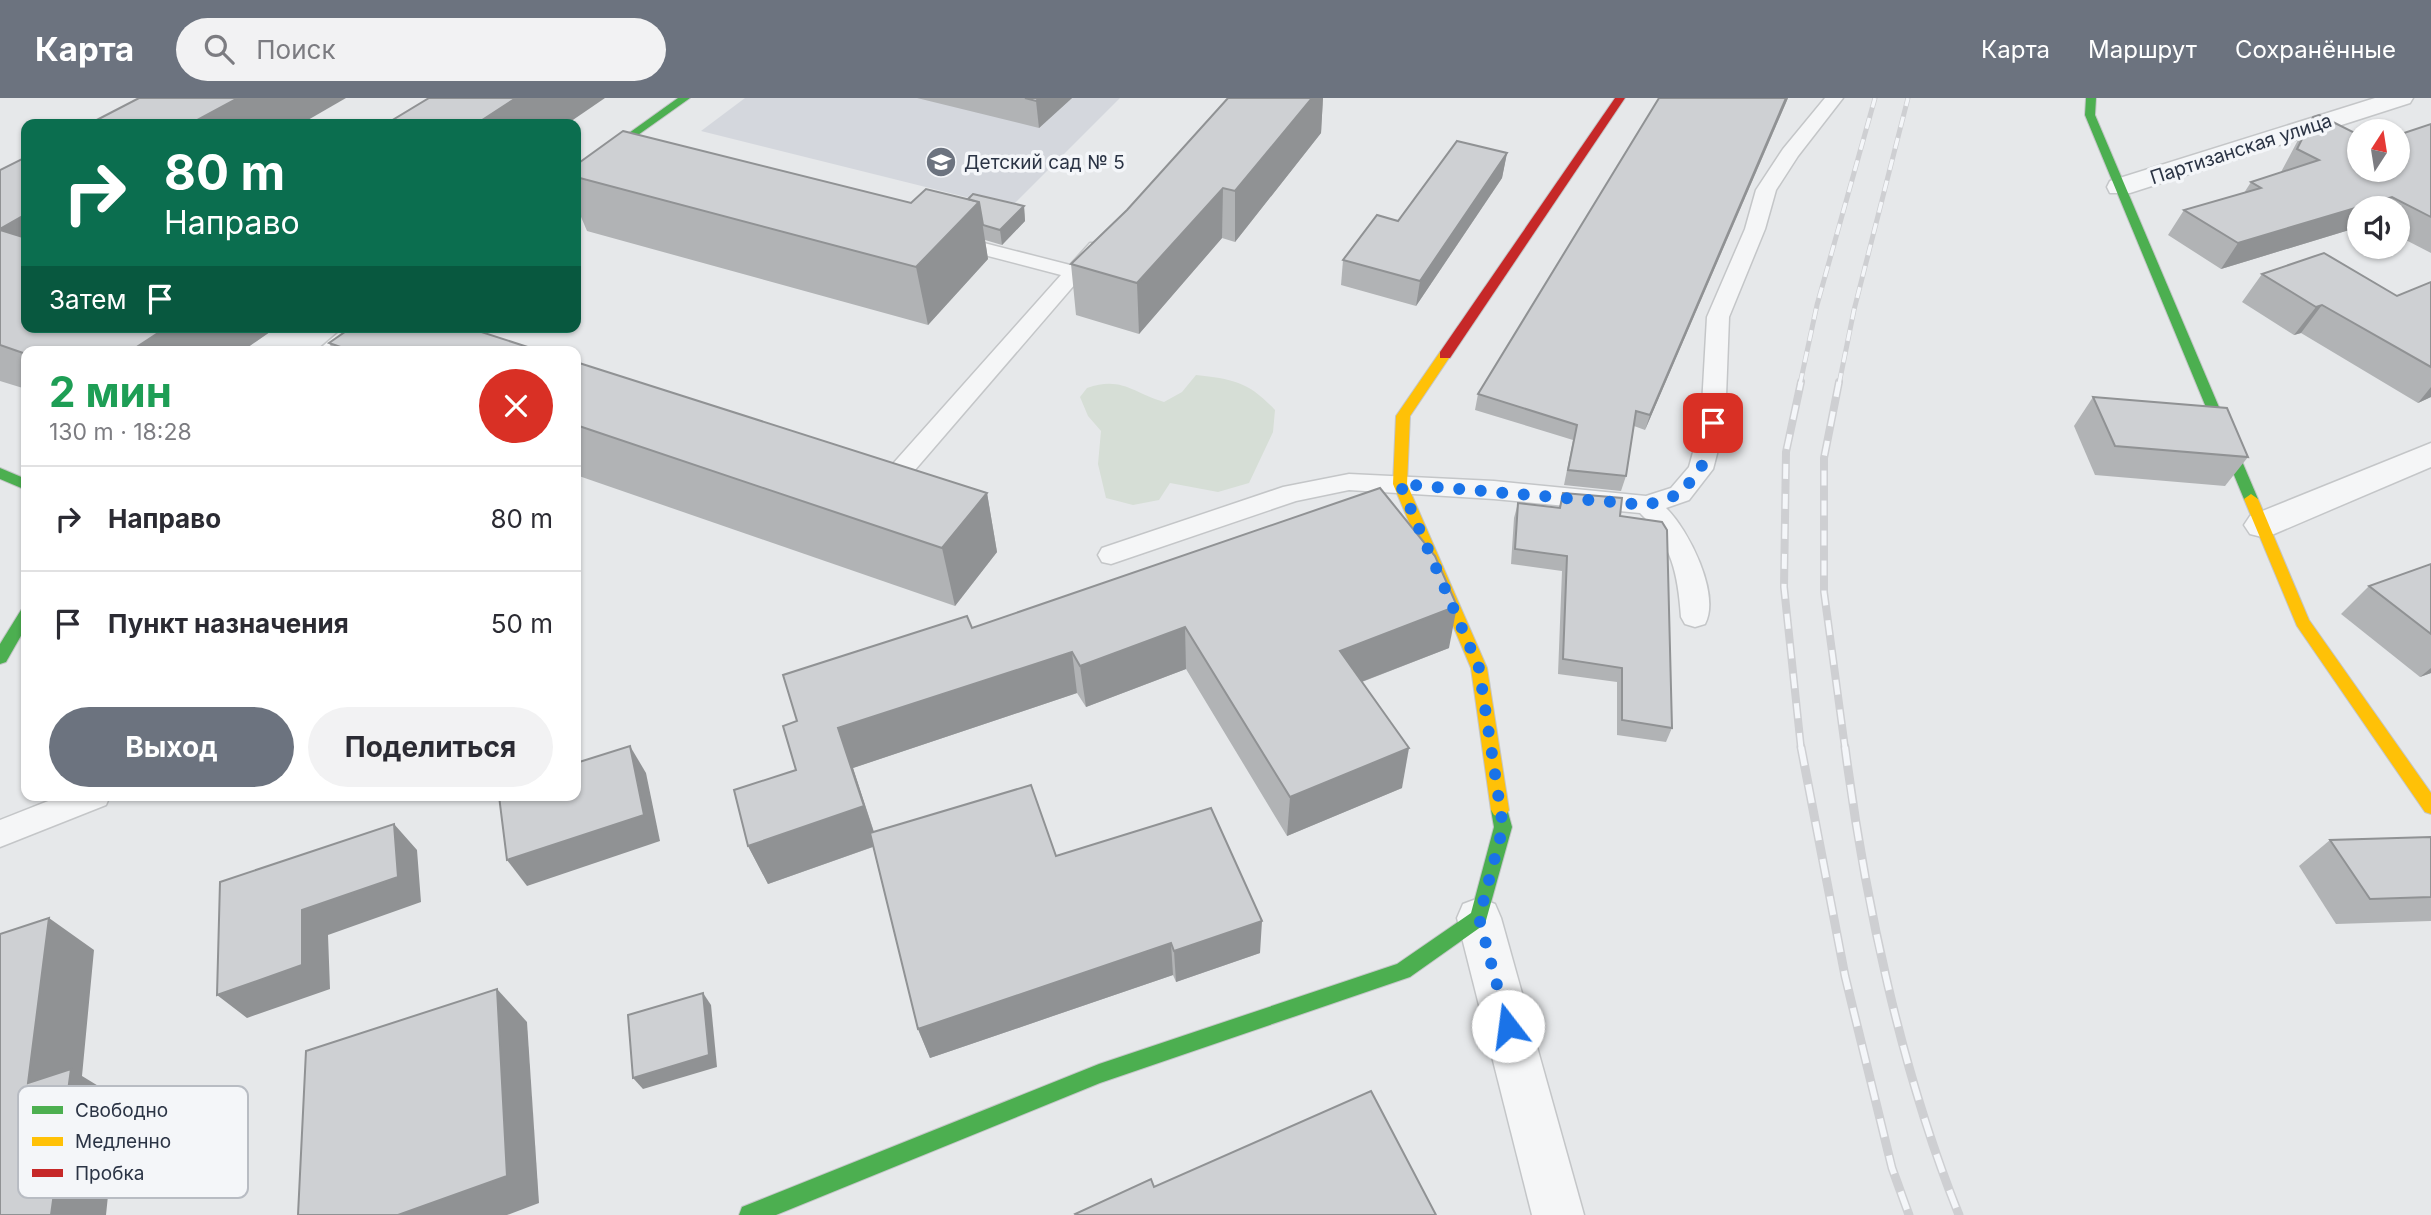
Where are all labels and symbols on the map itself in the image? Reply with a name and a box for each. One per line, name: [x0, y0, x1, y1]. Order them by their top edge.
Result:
street label: Партизанская улица: [2147, 109, 2335, 189]
north arrow: [2347, 119, 2410, 182]
school or university icon: Детский сад № 5: [924, 145, 958, 179]
place label: Детский сад № 5: [964, 151, 1125, 174]
pin: [1683, 393, 1743, 453]
position arrow: [1471, 989, 1545, 1063]
legend: [18, 1086, 248, 1198]
text: Свободно: [75, 1099, 168, 1122]
text: Медленно: [75, 1130, 171, 1153]
text: Пробка: [75, 1162, 144, 1185]

